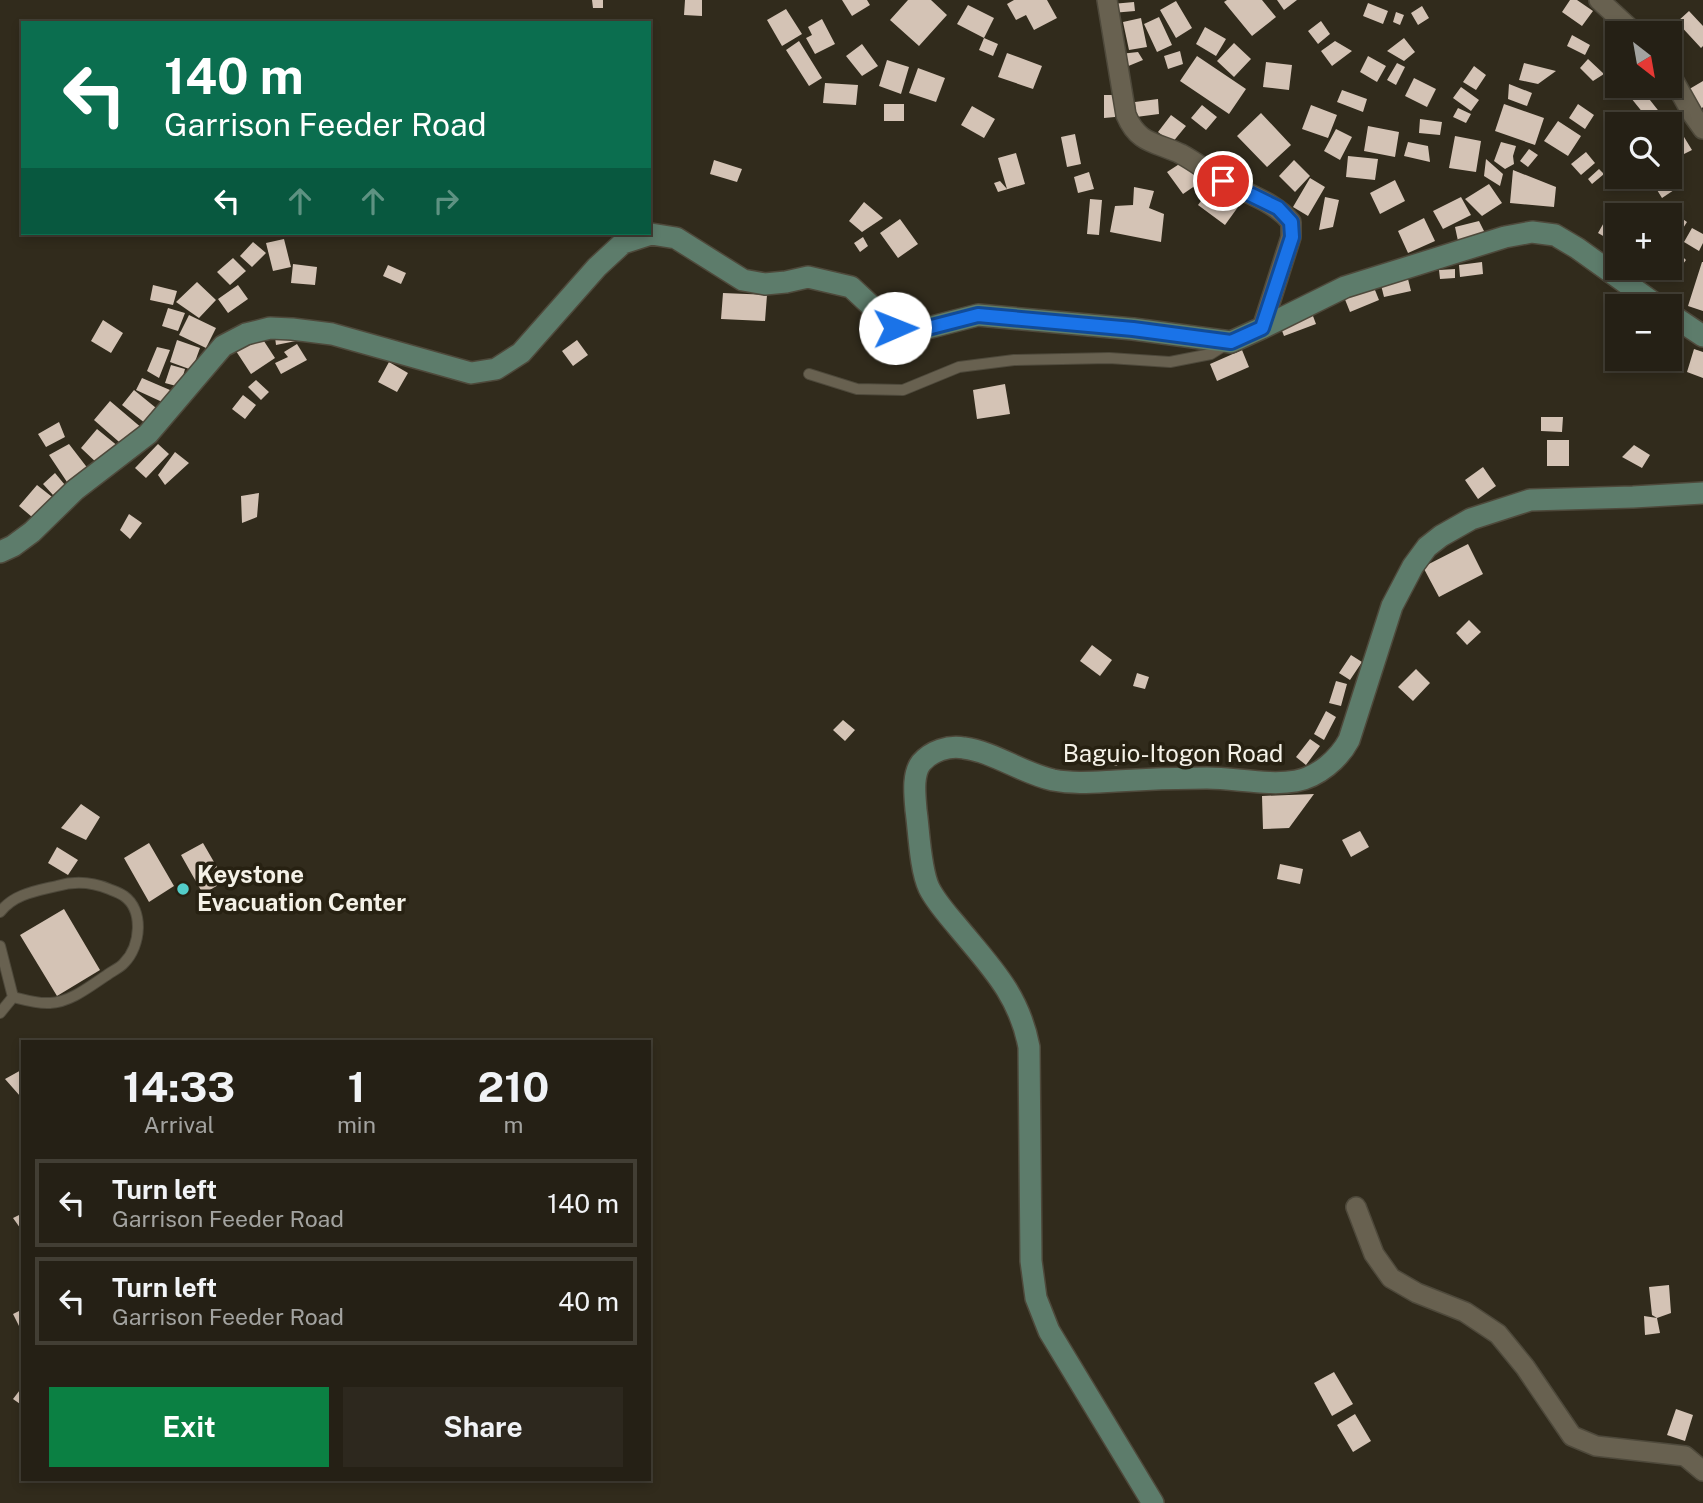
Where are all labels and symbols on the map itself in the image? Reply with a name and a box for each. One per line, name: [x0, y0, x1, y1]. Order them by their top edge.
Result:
north arrow: [1605, 21, 1682, 98]
pin: [1193, 151, 1253, 211]
position arrow: [858, 291, 932, 365]
street label: Baguio-Itogon Road: [1063, 739, 1283, 767]
place label: Keystone Evacuation Center: [197, 860, 406, 916]
marker: Keystone Evacuation Center: [175, 881, 191, 897]

